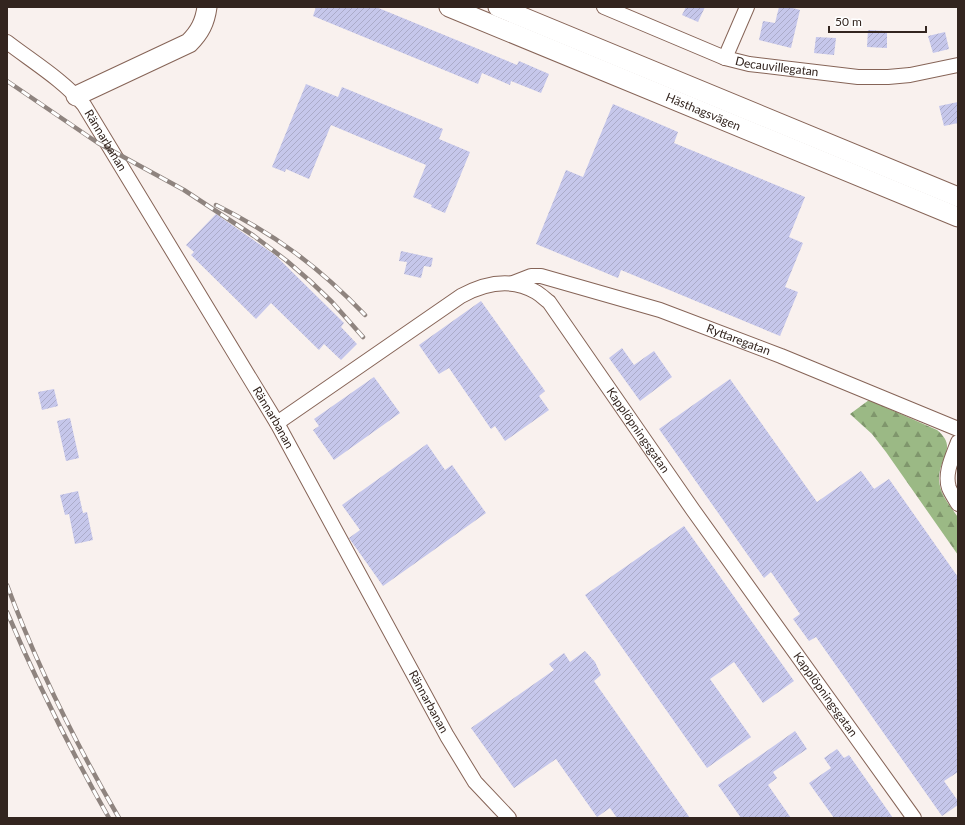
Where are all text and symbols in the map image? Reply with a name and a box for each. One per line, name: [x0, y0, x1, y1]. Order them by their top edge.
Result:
scale bar: [829, 8, 926, 34]
text: 50 m: [835, 14, 862, 29]
street label: Decauvillegatan: [734, 53, 819, 79]
street label: Hästhagsvägen: [664, 89, 743, 134]
street label: Rännarbanan: [81, 107, 130, 174]
street label: Ryttaregatan: [705, 320, 773, 358]
street label: Rännarbanan: [250, 384, 297, 451]
street label: Kapplöpningsgatan: [603, 384, 673, 476]
street label: Kapplöpningsgatan: [790, 649, 861, 740]
street label: Rännarbanan: [406, 668, 452, 736]

